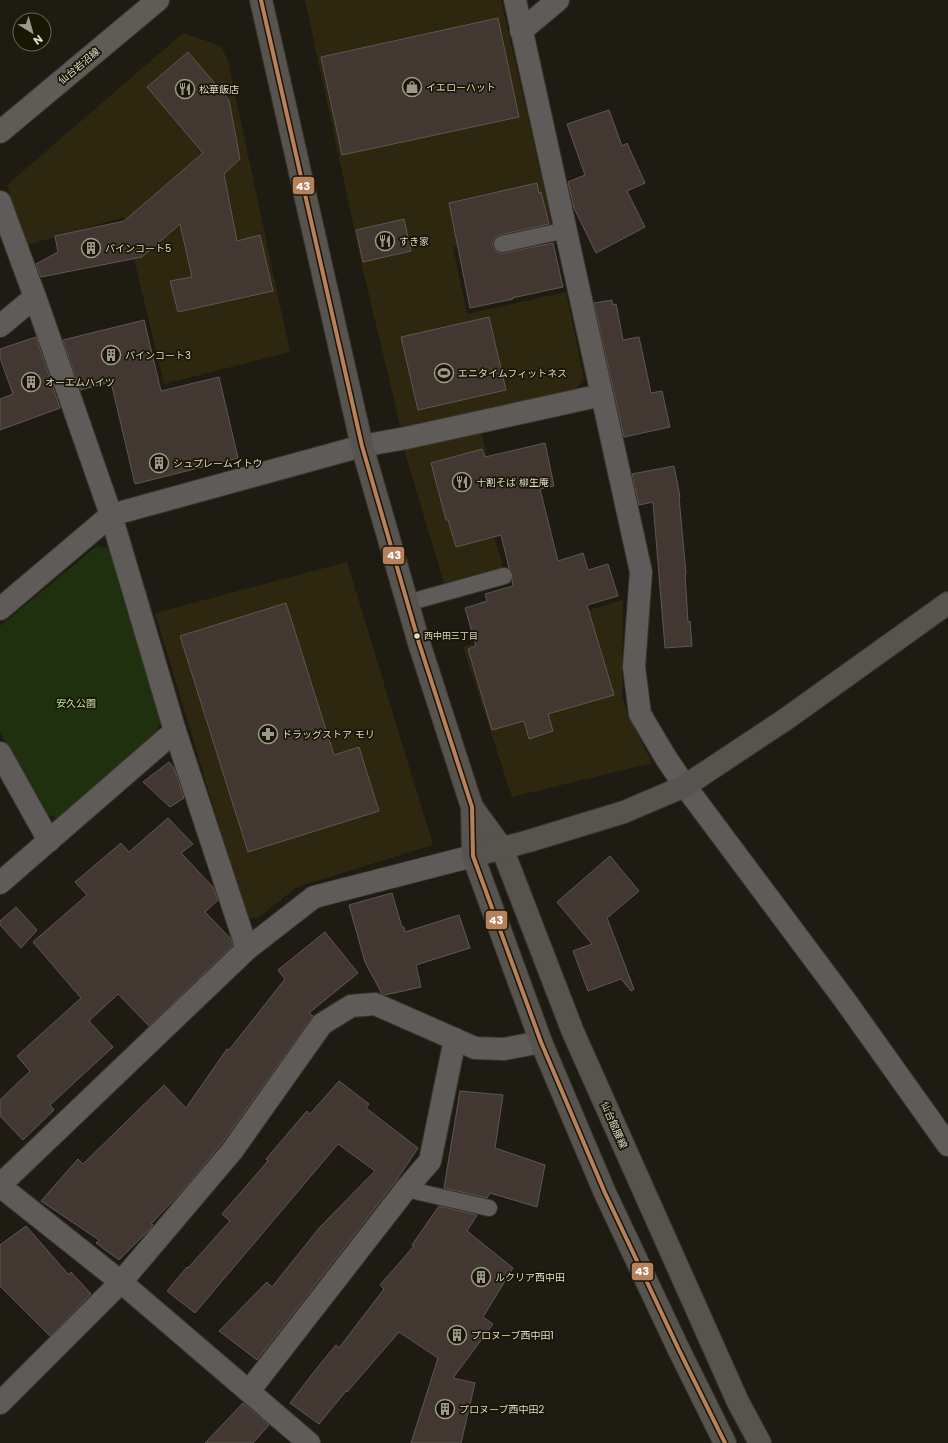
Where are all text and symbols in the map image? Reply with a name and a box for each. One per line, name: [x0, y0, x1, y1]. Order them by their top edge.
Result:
north arrow: [12, 12, 52, 52]
text: N: [30, 31, 46, 49]
street label: 仙台岩沼線: [55, 44, 103, 88]
shop icon: イエローハット: [401, 76, 423, 98]
restaurant icon: 松華飯店: [174, 78, 196, 100]
place label: イエローハット: [426, 80, 496, 95]
place label: 松華飯店: [199, 82, 239, 97]
line badge: 43: [292, 176, 315, 195]
text: 43: [296, 178, 310, 194]
restaurant icon: すき家: [374, 230, 396, 252]
place label: すき家: [399, 234, 429, 249]
building icon: パインコート5: [80, 237, 102, 259]
place label: パインコート5: [105, 241, 171, 256]
building icon: パインコート3: [100, 344, 122, 366]
place label: パインコート3: [125, 348, 191, 363]
sports icon: エニタイムフィットネス: [433, 362, 455, 384]
place label: エニタイムフィットネス: [458, 366, 567, 381]
building icon: オーエムハイツ: [20, 371, 42, 393]
place label: オーエムハイツ: [45, 375, 115, 390]
building icon: シュプレームイトウ: [148, 452, 170, 474]
place label: シュプレームイトウ: [173, 456, 263, 471]
restaurant icon: 十割そば 柳生庵: [451, 471, 473, 493]
place label: 十割そば 柳生庵: [476, 475, 549, 490]
line badge: 43: [382, 546, 405, 565]
text: 43: [387, 547, 401, 563]
place label: 西中田三丁目: [424, 630, 478, 642]
marker: 西中田三丁目: [412, 631, 422, 641]
park label: 安久公園: [56, 696, 96, 711]
pharmacy icon: ドラッグストア モリ: [257, 723, 279, 745]
place label: ドラッグストア モリ: [282, 727, 375, 742]
line badge: 43: [485, 910, 508, 930]
text: 43: [489, 912, 503, 928]
street label: 仙台館腰線: [597, 1099, 631, 1151]
line badge: 43: [631, 1262, 654, 1281]
text: 43: [635, 1263, 649, 1279]
building icon: ルクリア西中田: [470, 1266, 492, 1288]
place label: ルクリア西中田: [495, 1270, 565, 1285]
building icon: プロヌーブ西中田1: [446, 1324, 468, 1346]
place label: プロヌーブ西中田1: [471, 1328, 554, 1343]
building icon: プロヌーブ西中田2: [434, 1398, 456, 1420]
place label: プロヌーブ西中田2: [459, 1402, 544, 1417]

